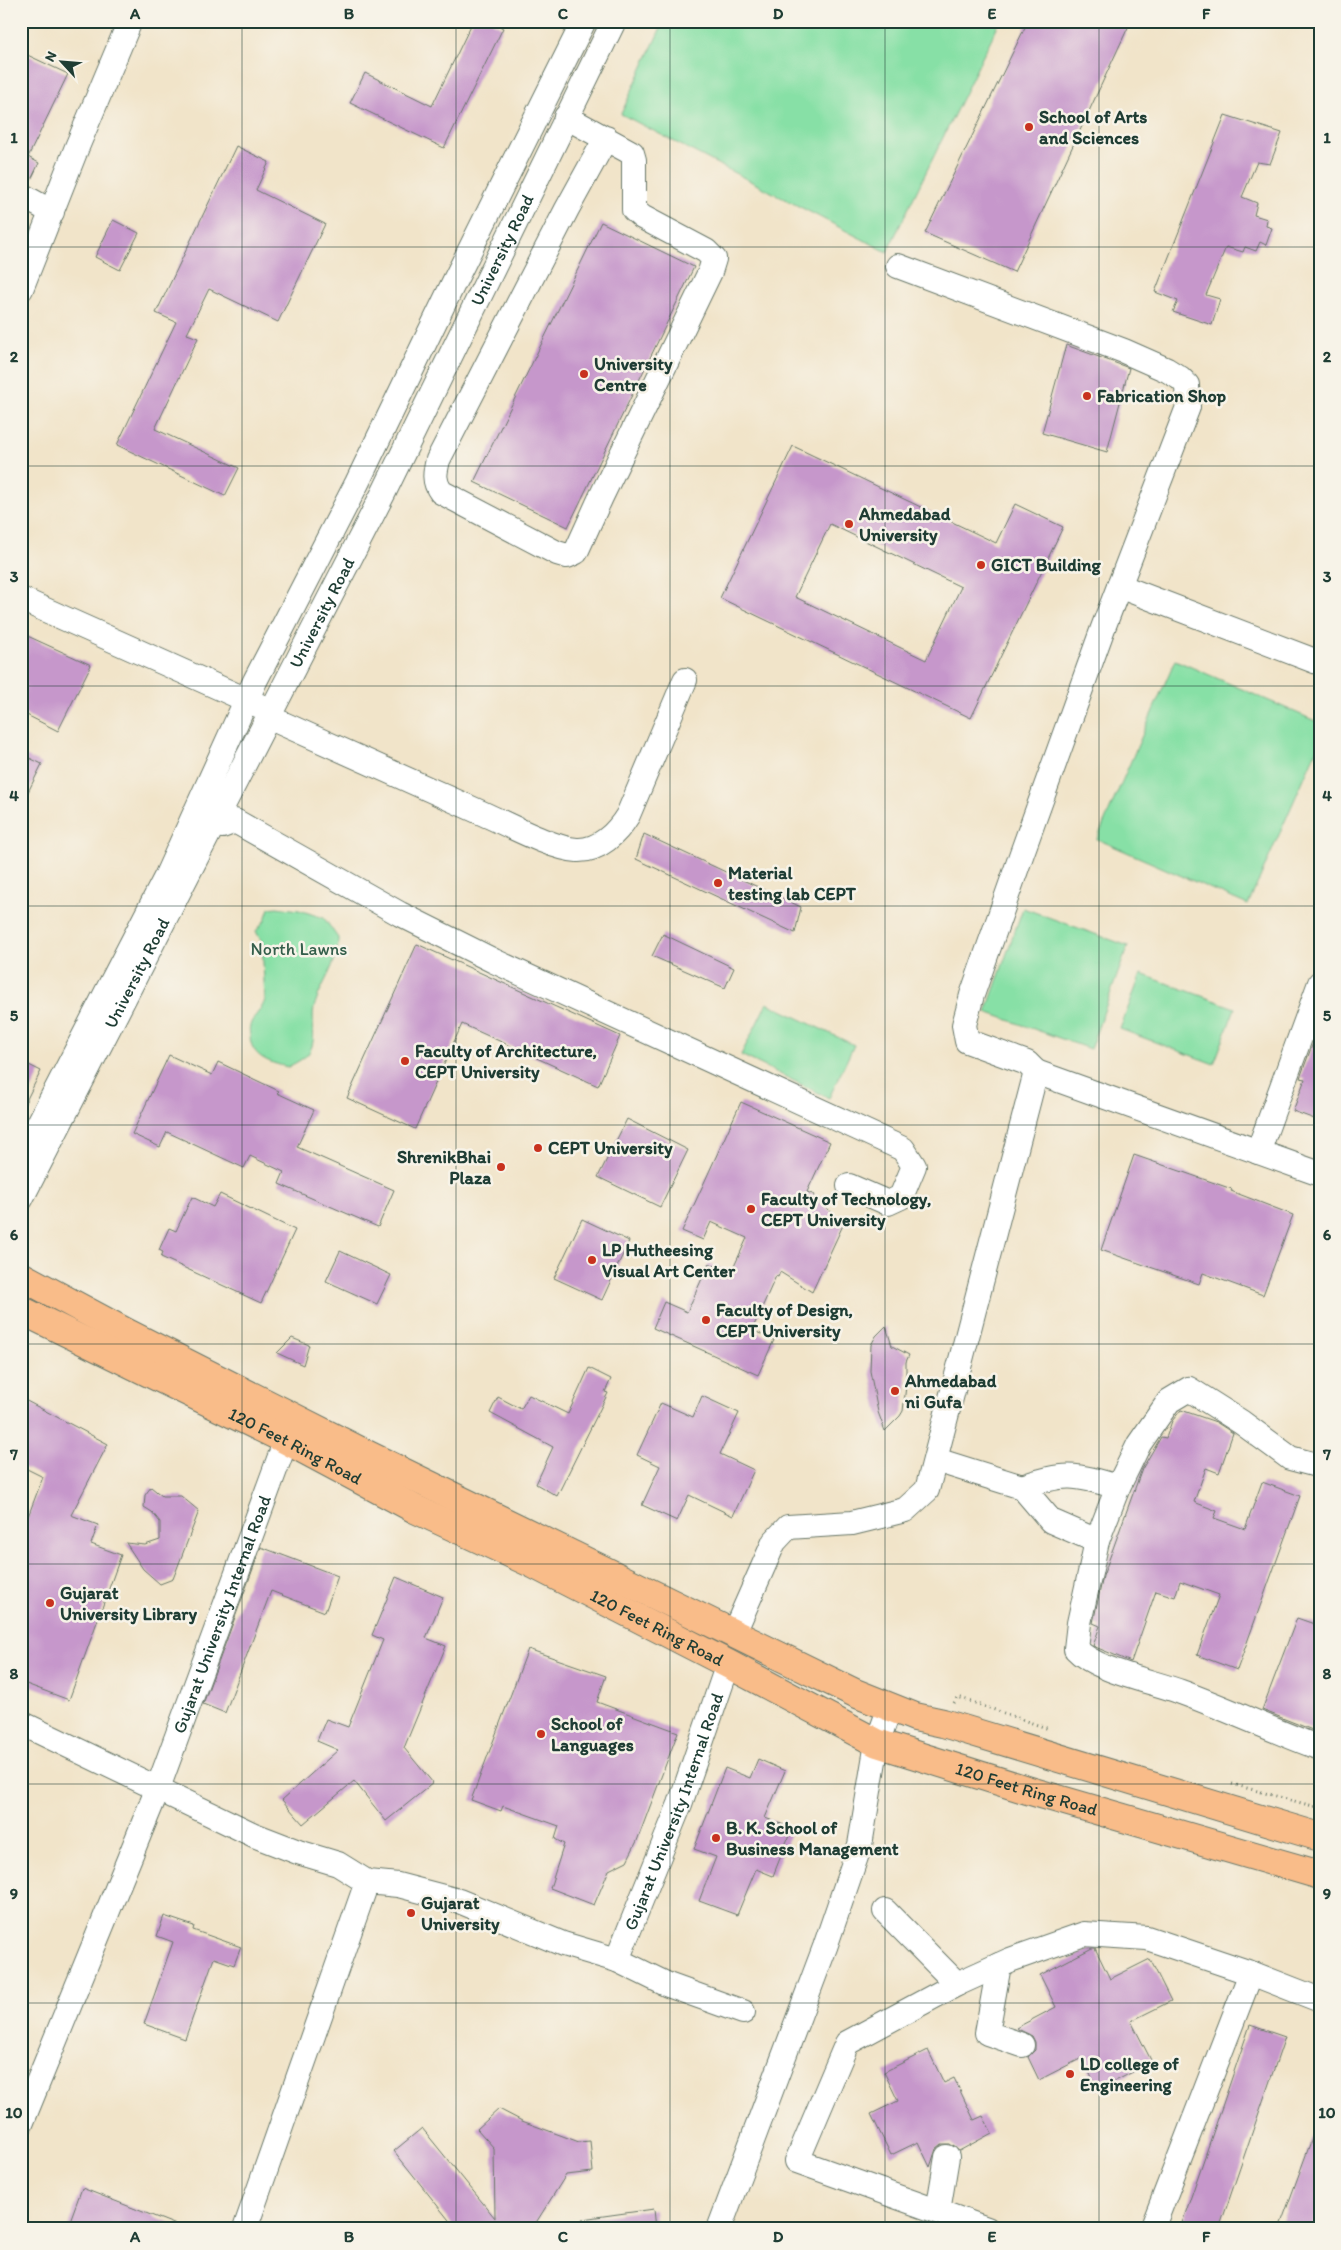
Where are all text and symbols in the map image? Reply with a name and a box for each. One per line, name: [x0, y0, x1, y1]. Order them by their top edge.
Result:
text: A: [129, 4, 141, 23]
text: B: [344, 4, 355, 23]
text: C: [558, 4, 569, 23]
text: D: [773, 4, 784, 23]
text: E: [988, 4, 997, 23]
text: F: [1202, 4, 1211, 23]
north arrow: [38, 38, 88, 88]
text: N: [41, 49, 60, 64]
place label: School of Arts and Sciences: [1039, 106, 1147, 149]
marker: School of Arts and Sciences: [1023, 121, 1035, 133]
text: 1: [10, 128, 18, 147]
text: 1: [1323, 128, 1331, 147]
street label: University Road: [466, 191, 539, 309]
text: 2: [10, 347, 19, 366]
text: 2: [1323, 347, 1332, 366]
place label: University Centre: [594, 353, 673, 396]
marker: University Centre: [578, 368, 590, 380]
place label: Fabrication Shop: [1097, 385, 1227, 407]
marker: Fabrication Shop: [1081, 390, 1093, 402]
place label: Ahmedabad University: [858, 503, 951, 546]
marker: Ahmedabad University: [843, 518, 855, 530]
street label: University Road: [284, 554, 360, 672]
place label: GICT Building: [991, 554, 1102, 576]
marker: GICT Building: [975, 559, 987, 571]
text: 3: [10, 567, 19, 586]
text: 3: [1323, 567, 1332, 586]
text: 4: [9, 786, 19, 805]
text: 4: [1322, 786, 1332, 805]
place label: Material testing lab CEPT: [728, 862, 857, 905]
marker: Material testing lab CEPT: [712, 877, 724, 889]
street label: University Road: [99, 914, 175, 1032]
park label: North Lawns: [251, 938, 347, 960]
text: 5: [10, 1006, 19, 1025]
text: 5: [1323, 1006, 1332, 1025]
place label: Faculty of Architecture, CEPT University: [415, 1040, 597, 1083]
marker: Faculty of Architecture, CEPT University: [399, 1055, 411, 1067]
place label: CEPT University: [548, 1137, 673, 1159]
marker: CEPT University: [532, 1142, 544, 1154]
place label: ShrenikBhai Plaza: [397, 1146, 491, 1189]
marker: ShrenikBhai Plaza: [495, 1161, 507, 1173]
place label: Faculty of Technology, CEPT University: [761, 1188, 932, 1231]
marker: Faculty of Technology, CEPT University: [745, 1203, 757, 1215]
text: 6: [10, 1225, 19, 1244]
text: 6: [1323, 1225, 1332, 1244]
place label: LP Hutheesing Visual Art Center: [602, 1239, 736, 1282]
marker: LP Hutheesing Visual Art Center: [586, 1254, 598, 1266]
place label: Faculty of Design, CEPT University: [716, 1299, 853, 1342]
marker: Faculty of Design, CEPT University: [700, 1314, 712, 1326]
place label: Ahmedabad ni Gufa: [904, 1370, 997, 1413]
marker: Ahmedabad ni Gufa: [889, 1385, 901, 1397]
street label: 120 Feet Ring Road: [225, 1402, 366, 1490]
text: 7: [9, 1445, 18, 1464]
text: 7: [1322, 1445, 1331, 1464]
street label: Gujarat University Internal Road: [168, 1492, 276, 1736]
place label: Gujarat University Library: [60, 1582, 197, 1625]
street label: 120 Feet Ring Road: [586, 1584, 728, 1671]
marker: Gujarat University Library: [44, 1597, 56, 1609]
text: 8: [10, 1664, 19, 1683]
text: 8: [1323, 1664, 1332, 1683]
street label: Gujarat University Internal Road: [619, 1690, 728, 1934]
place label: School of Languages: [551, 1713, 634, 1756]
marker: School of Languages: [535, 1728, 547, 1740]
street label: 120 Feet Ring Road: [953, 1757, 1100, 1821]
place label: B. K. School of Business Management: [726, 1817, 899, 1860]
marker: B. K. School of Business Management: [710, 1832, 722, 1844]
text: 9: [10, 1884, 18, 1903]
text: 9: [1323, 1884, 1331, 1903]
place label: Gujarat University: [421, 1892, 500, 1935]
marker: Gujarat University: [405, 1907, 417, 1919]
place label: LD college of Engineering: [1080, 2053, 1179, 2096]
marker: LD college of Engineering: [1064, 2068, 1076, 2080]
text: 10: [5, 2103, 23, 2122]
text: 10: [1318, 2103, 1336, 2122]
text: A: [129, 2227, 141, 2246]
text: B: [344, 2227, 355, 2246]
text: C: [558, 2227, 569, 2246]
text: D: [773, 2227, 784, 2246]
text: E: [988, 2227, 997, 2246]
text: F: [1202, 2227, 1211, 2246]

